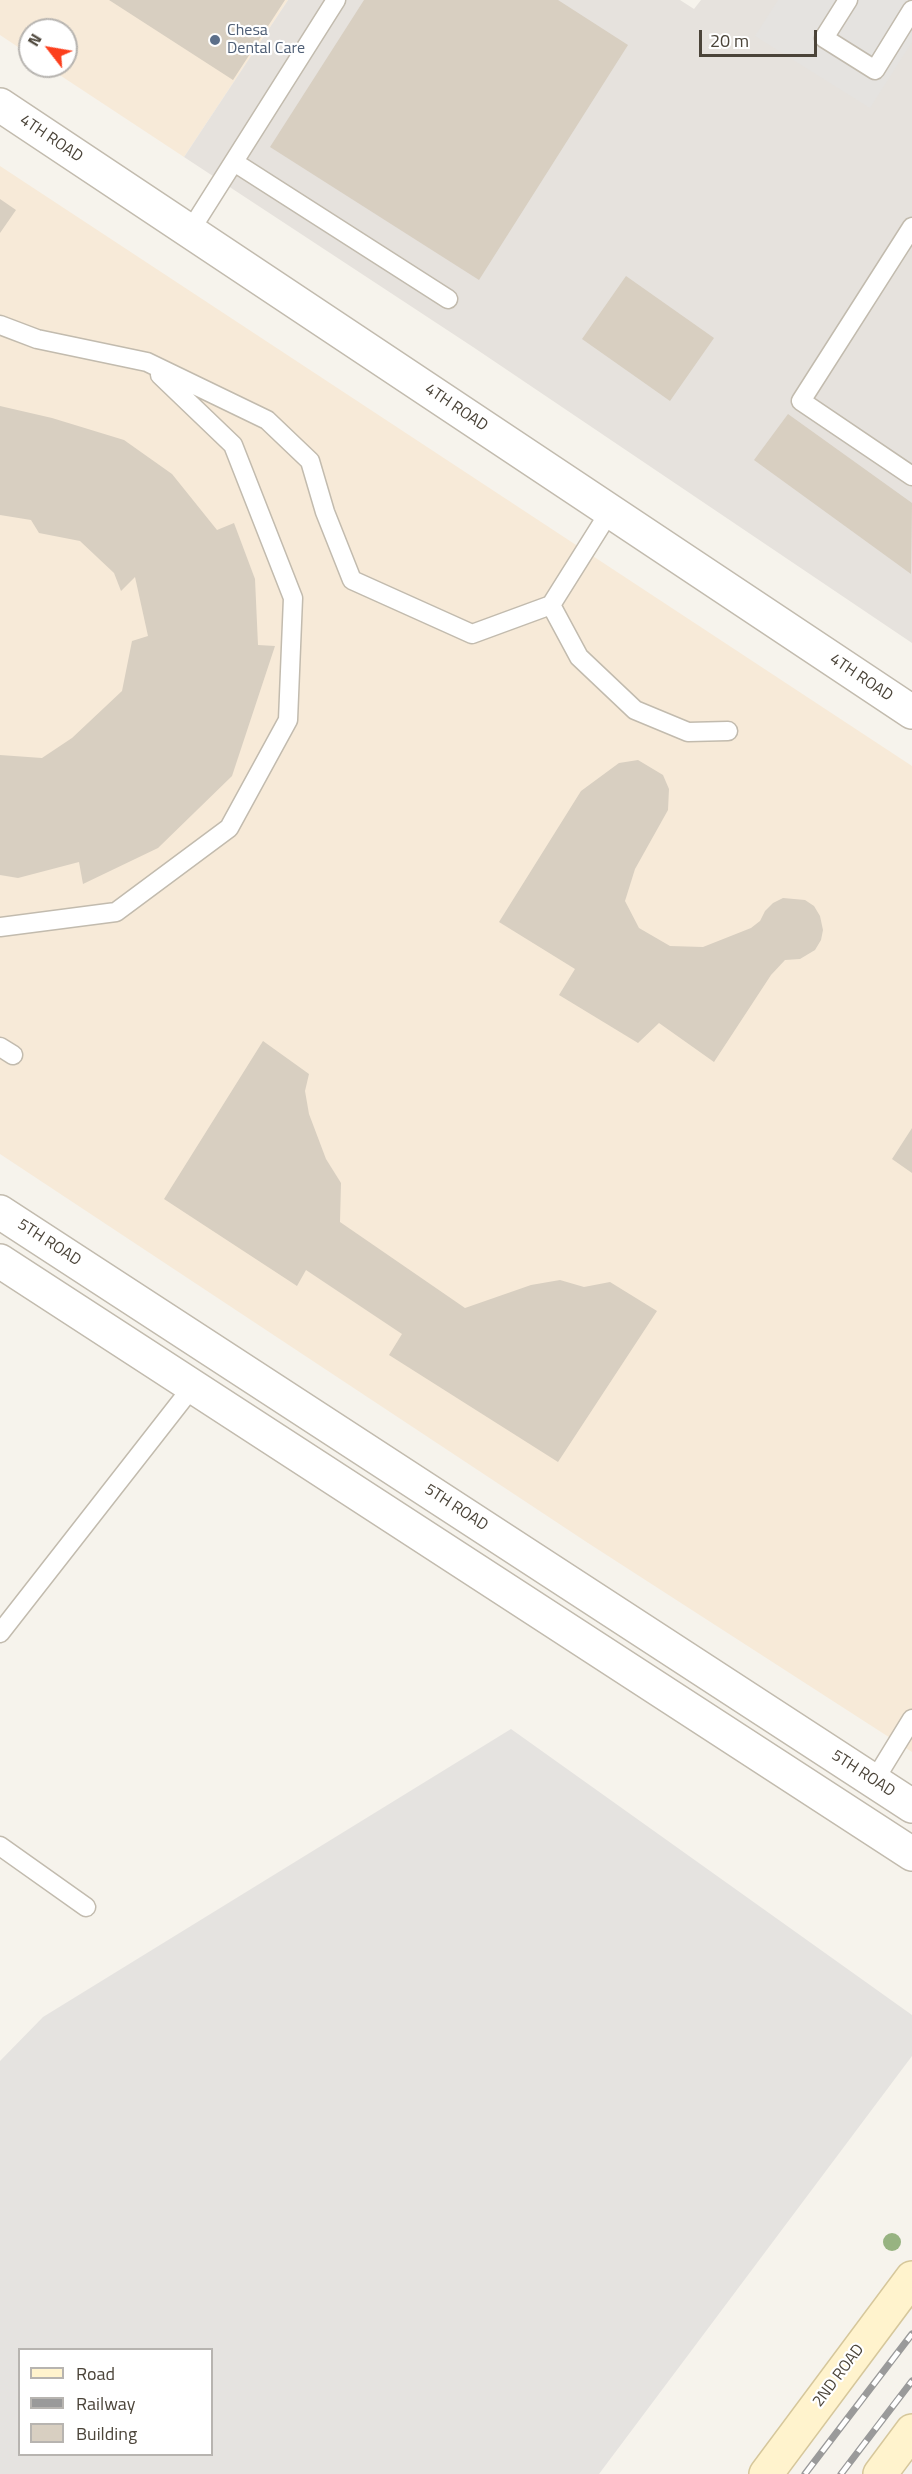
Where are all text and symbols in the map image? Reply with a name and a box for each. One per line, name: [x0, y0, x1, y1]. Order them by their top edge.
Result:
north arrow: [18, 18, 78, 78]
scale bar: [702, 18, 820, 56]
place label: Chesa Dental Care: [227, 21, 305, 59]
text: 20 m: [710, 27, 749, 54]
text: N: [21, 29, 47, 51]
marker: Chesa Dental Care: [208, 33, 222, 47]
street label: 4TH ROAD: [16, 111, 86, 167]
street label: 4TH ROAD: [421, 380, 491, 436]
street label: 4TH ROAD: [826, 650, 896, 706]
street label: 5TH ROAD: [14, 1215, 84, 1271]
street label: 5TH ROAD: [421, 1480, 491, 1536]
street label: 5TH ROAD: [828, 1746, 898, 1802]
street label: 2ND ROAD: [809, 2341, 869, 2411]
legend: [18, 2348, 213, 2456]
text: Road: [76, 2360, 115, 2387]
text: Railway: [76, 2390, 135, 2417]
text: Building: [76, 2420, 137, 2447]

